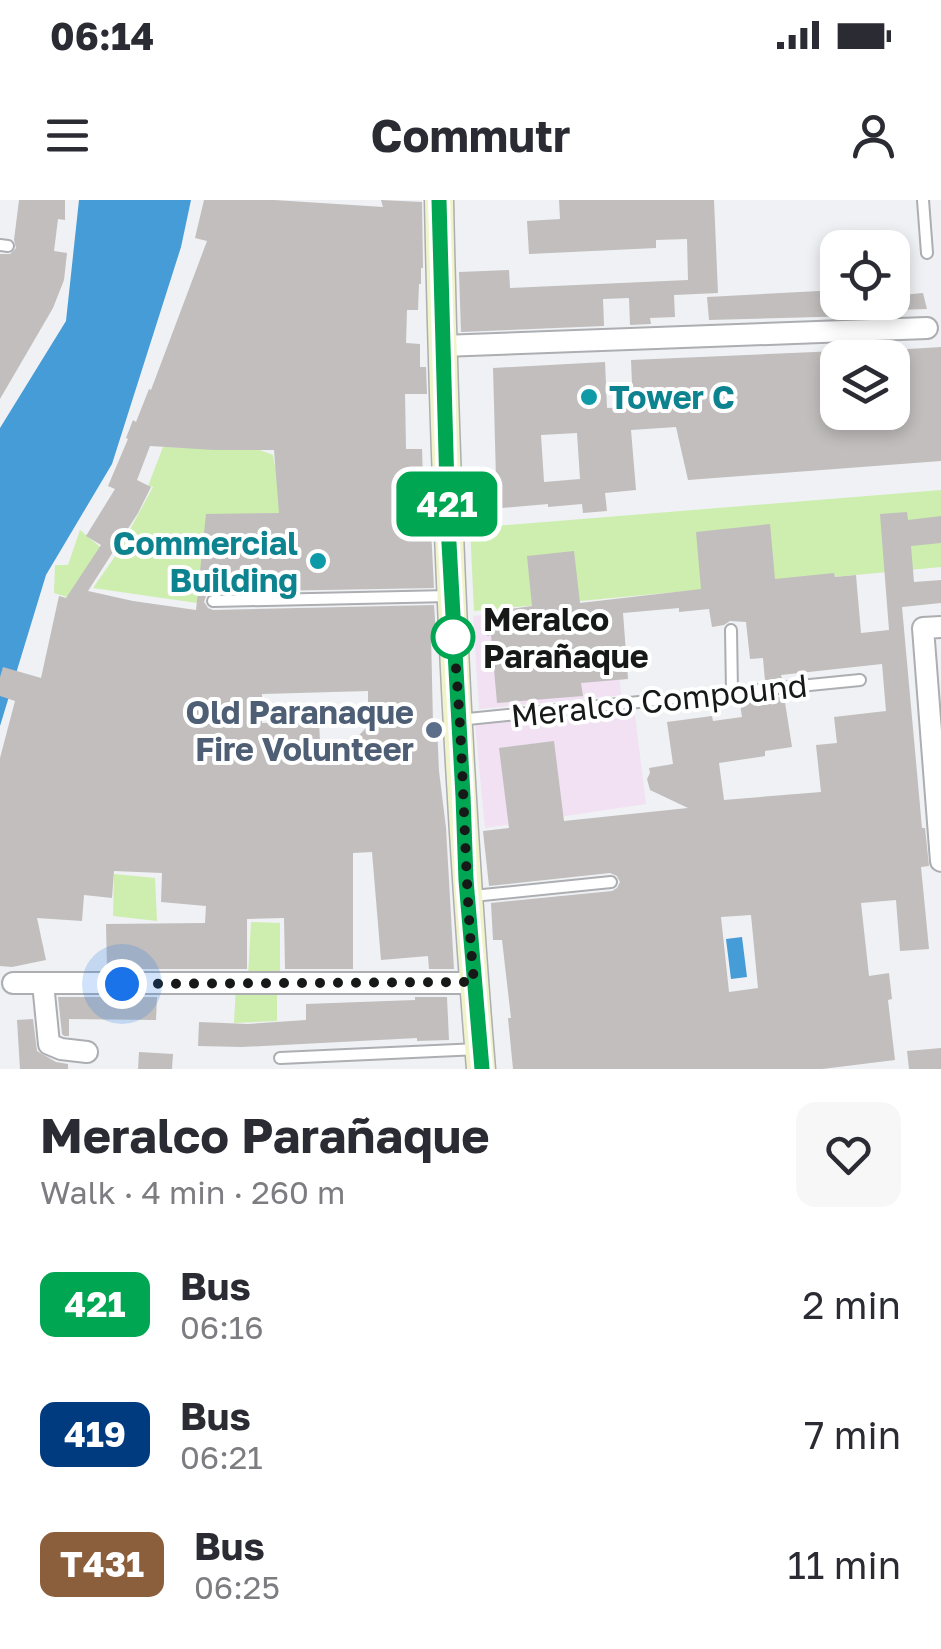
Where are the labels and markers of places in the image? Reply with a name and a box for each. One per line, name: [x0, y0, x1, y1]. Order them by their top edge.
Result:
place label: Tower C: [609, 378, 735, 416]
marker: Tower C: [578, 386, 600, 408]
place label: Commercial Building: [113, 524, 298, 599]
marker: Commercial Building: [307, 550, 329, 572]
place label: Meralco Parañaque: [483, 600, 649, 675]
marker: Meralco Parañaque: [432, 616, 474, 658]
place label: Old Paranaque Fire Volunteer: [186, 693, 414, 768]
marker: Old Paranaque Fire Volunteer: [423, 719, 445, 741]

